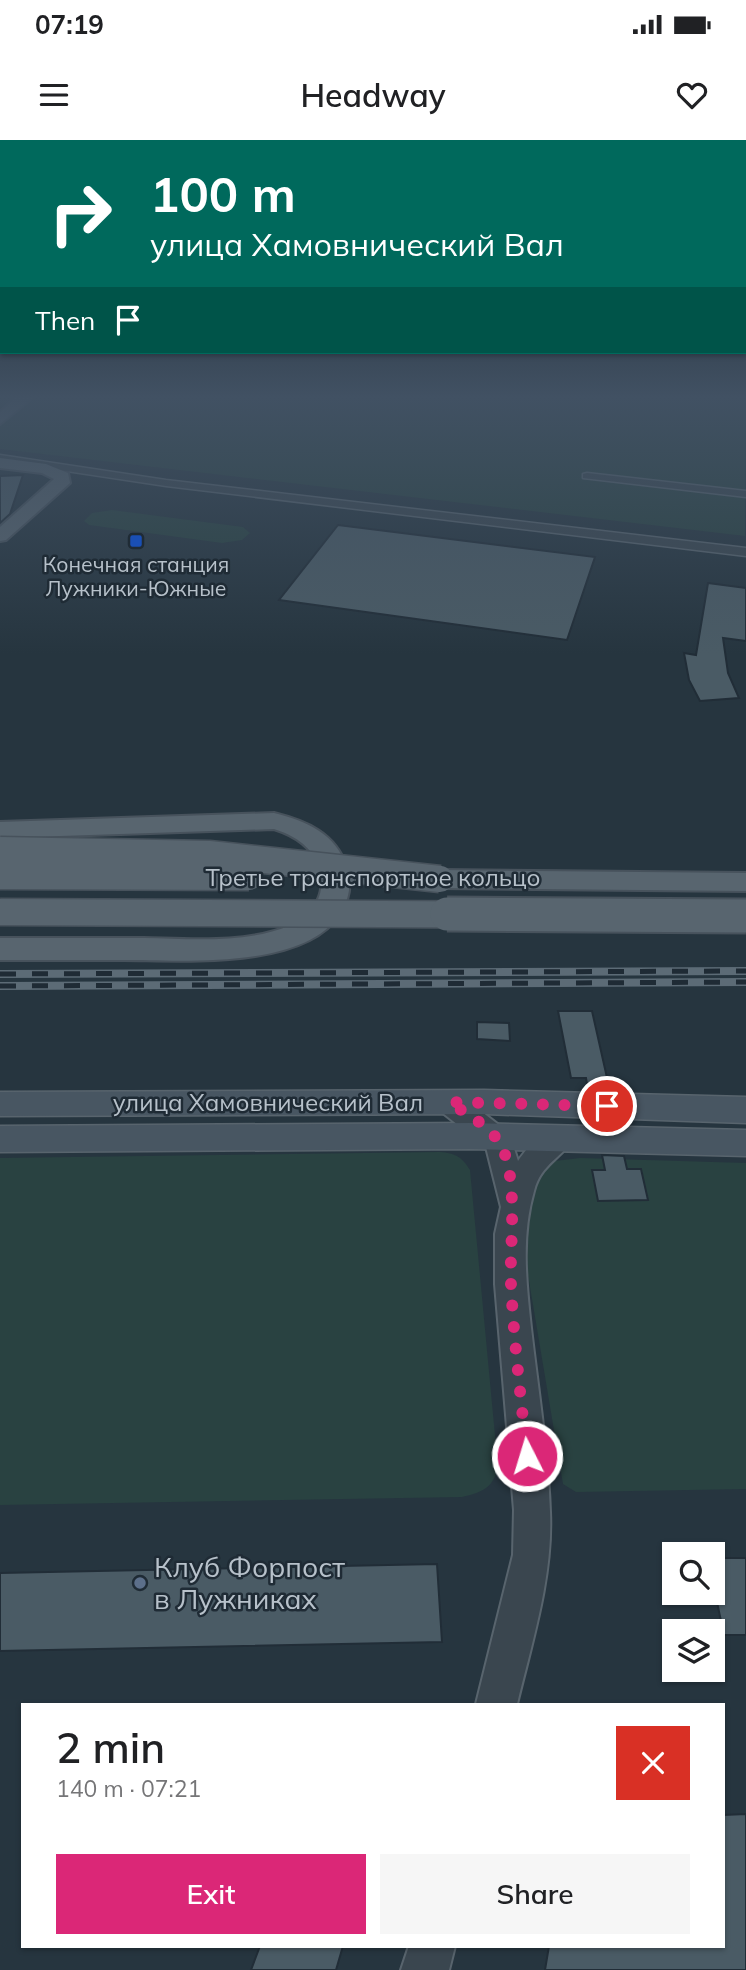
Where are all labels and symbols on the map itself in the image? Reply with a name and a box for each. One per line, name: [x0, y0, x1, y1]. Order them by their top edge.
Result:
marker: Конечная станция Лужники-Южные: [128, 533, 144, 549]
place label: Конечная станция Лужники-Южные: [43, 551, 229, 601]
street label: Третье транспортное кольцо: [205, 862, 541, 892]
pin: [577, 1076, 637, 1136]
street label: улица Хамовнический Вал: [113, 1087, 423, 1117]
position arrow: [490, 1419, 564, 1493]
place label: Клуб Форпост в Лужниках: [154, 1549, 345, 1616]
marker: Клуб Форпост в Лужниках: [132, 1575, 148, 1591]

